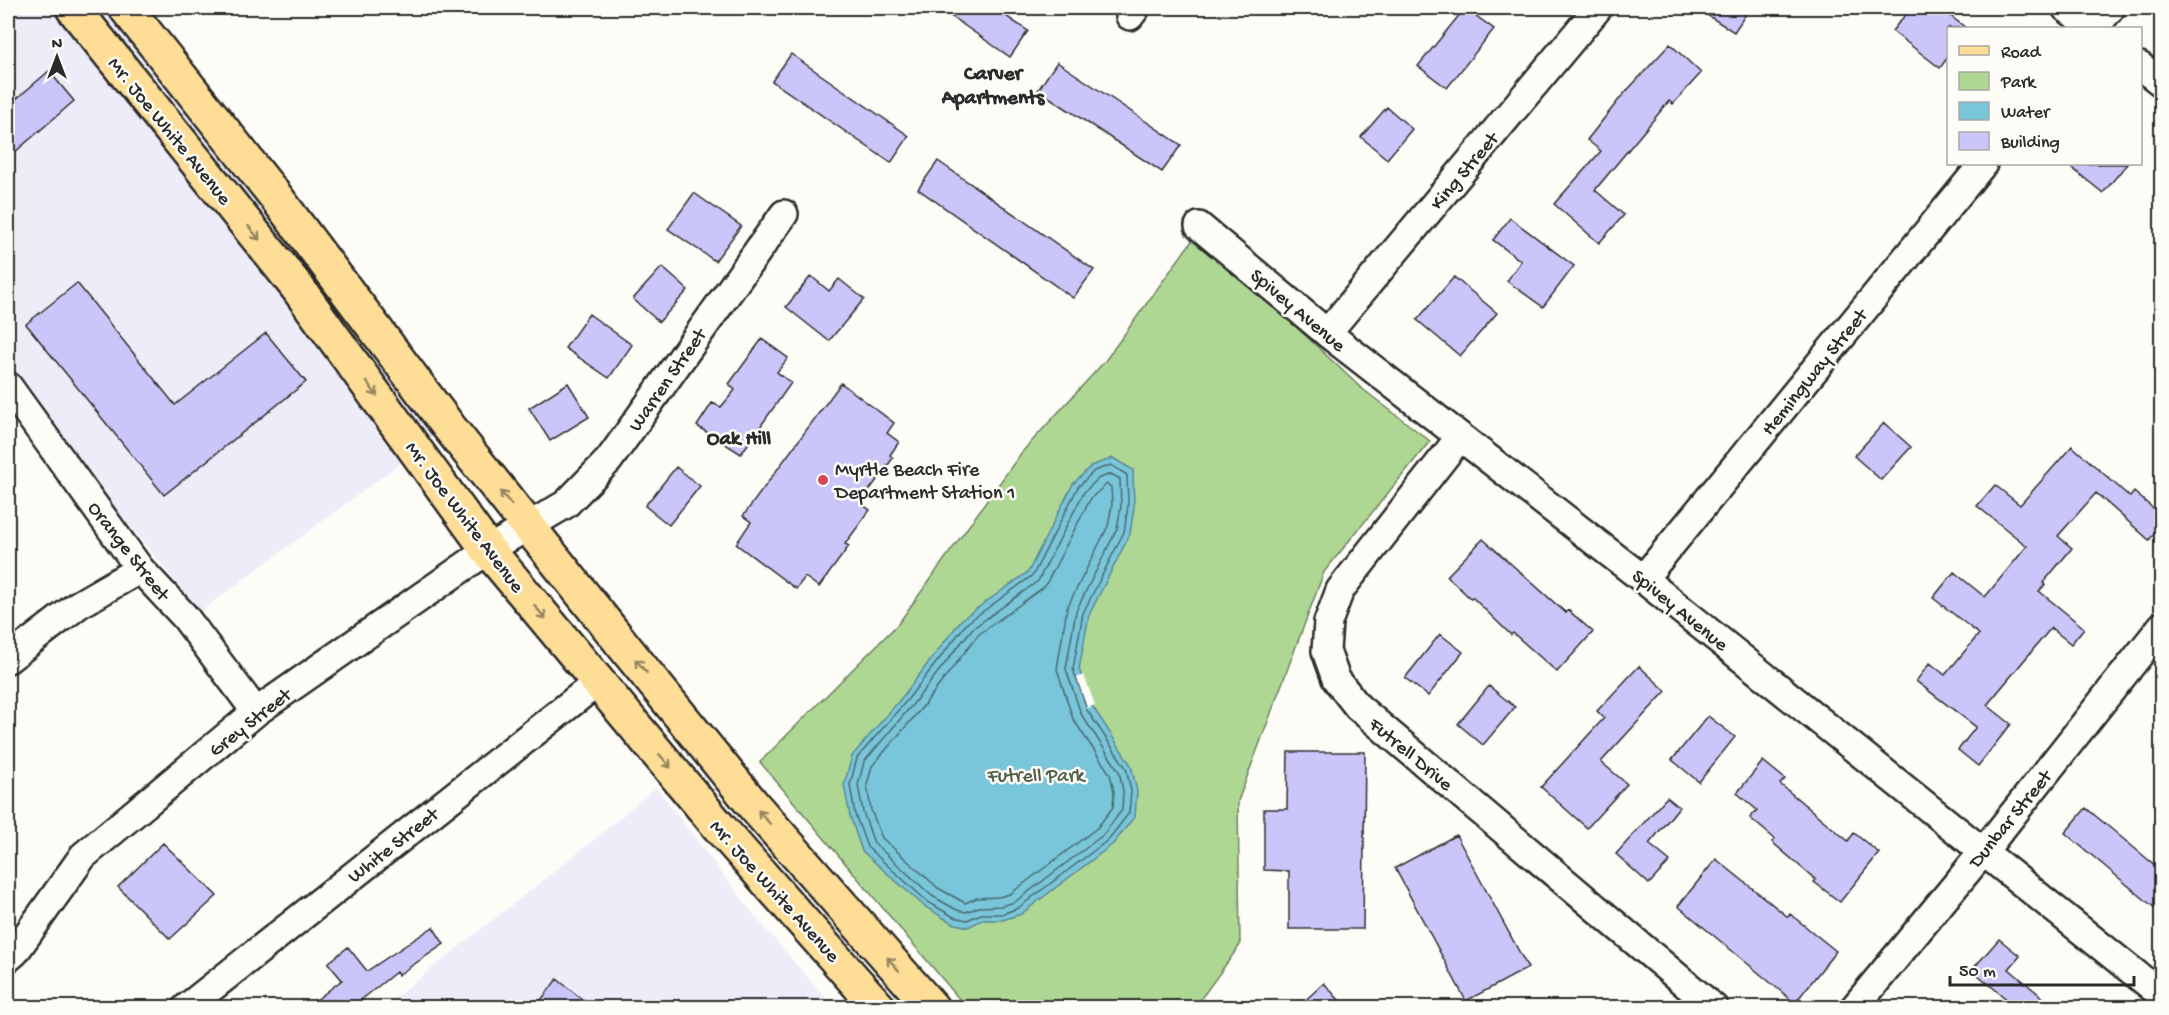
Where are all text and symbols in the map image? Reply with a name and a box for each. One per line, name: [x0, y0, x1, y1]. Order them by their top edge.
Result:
north arrow: [27, 27, 87, 87]
legend: [1947, 27, 2142, 165]
text: N: [52, 36, 63, 55]
text: Road: [2001, 43, 2042, 64]
street label: Mr. Joe White Avenue: [102, 54, 235, 211]
district label: Carver Apartments: [941, 63, 1045, 112]
text: Park: [2000, 73, 2037, 94]
text: Water: [2001, 103, 2051, 124]
street label: King Street: [1427, 127, 1506, 216]
text: Building: [2000, 133, 2060, 154]
one-way arrow: [248, 225, 261, 241]
street label: Spivey Avenue: [1244, 265, 1350, 359]
street label: Hemingway Street: [1758, 304, 1875, 441]
street label: Warren Street: [625, 324, 714, 437]
one-way arrow: [365, 381, 378, 397]
district label: Oak Hill: [707, 428, 772, 453]
street label: Mr. Joe White Avenue: [399, 438, 528, 599]
place label: Myrtle Beach Fire Department Station 1: [833, 460, 1015, 506]
marker: Myrtle Beach Fire Department Station 1: [816, 473, 830, 487]
one-way arrow: [499, 491, 513, 506]
street label: Orange Street: [81, 498, 174, 608]
street label: Spivey Avenue: [1626, 566, 1732, 658]
one-way arrow: [533, 603, 546, 619]
one-way arrow: [634, 659, 648, 674]
street label: Grey Street: [205, 683, 298, 763]
street label: Futrell Drive: [1362, 713, 1457, 798]
one-way arrow: [658, 753, 671, 769]
street label: Dunbar Street: [1964, 765, 2059, 875]
park label: Futrell Park: [987, 766, 1087, 789]
street label: White Street: [344, 803, 445, 889]
one-way arrow: [757, 810, 771, 825]
street label: Mr. Joe White Avenue: [703, 816, 844, 969]
scale bar: [1950, 949, 2134, 987]
one-way arrow: [886, 957, 900, 972]
text: 50 m: [1959, 962, 1996, 983]

